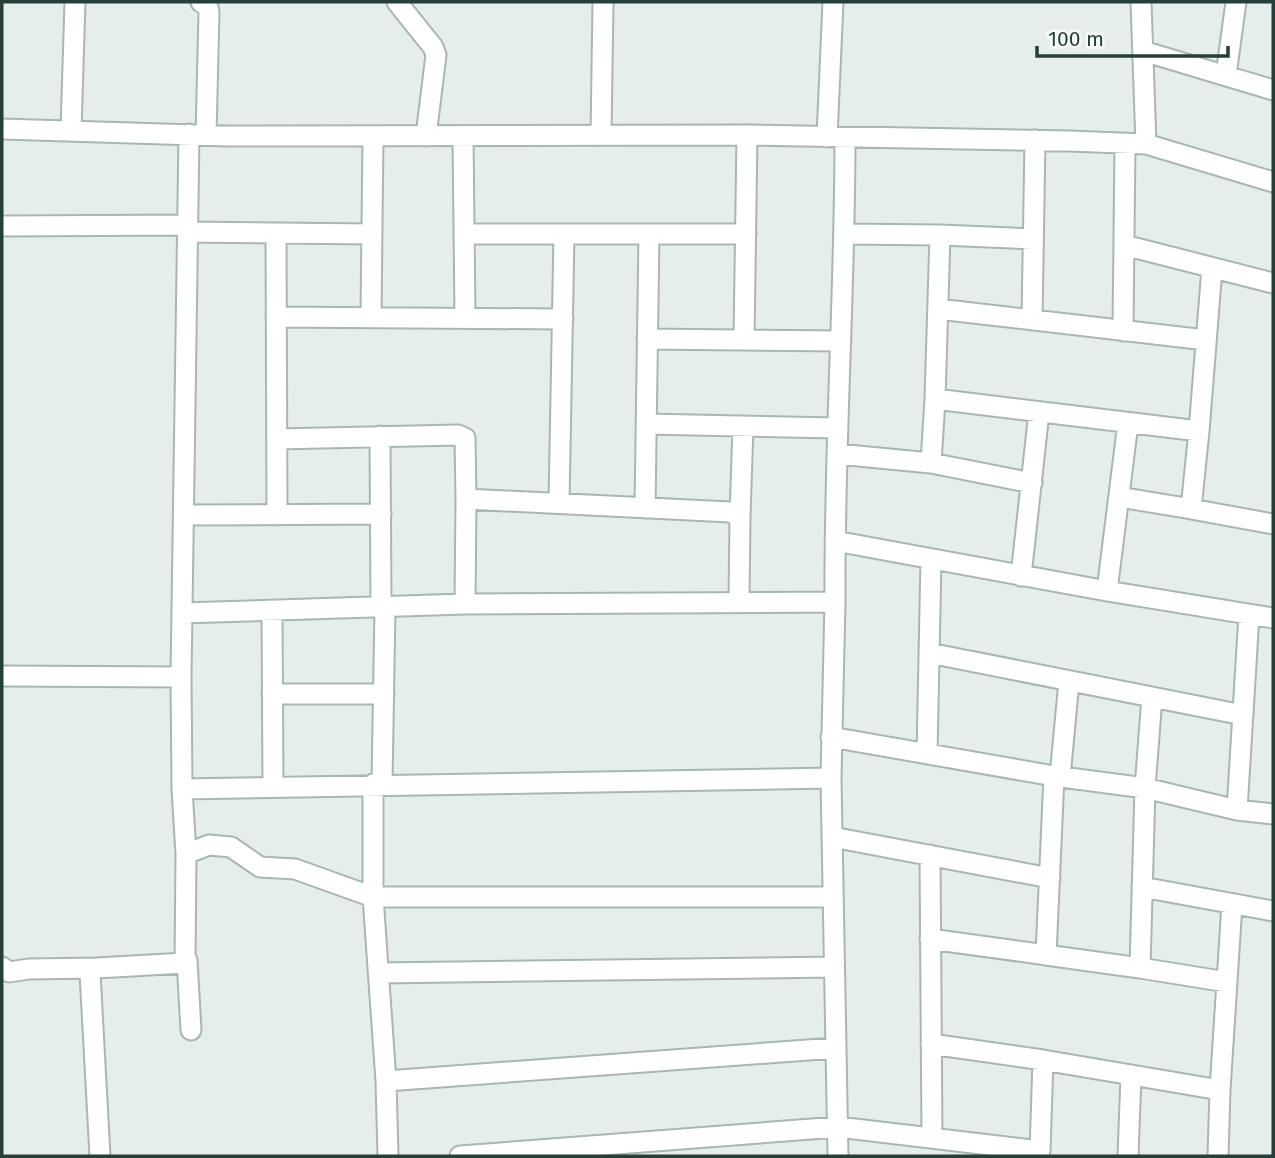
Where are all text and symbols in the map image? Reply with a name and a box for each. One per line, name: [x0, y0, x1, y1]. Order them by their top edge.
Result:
scale bar: [1037, 14, 1228, 58]
text: 100 m: [1048, 26, 1104, 52]

